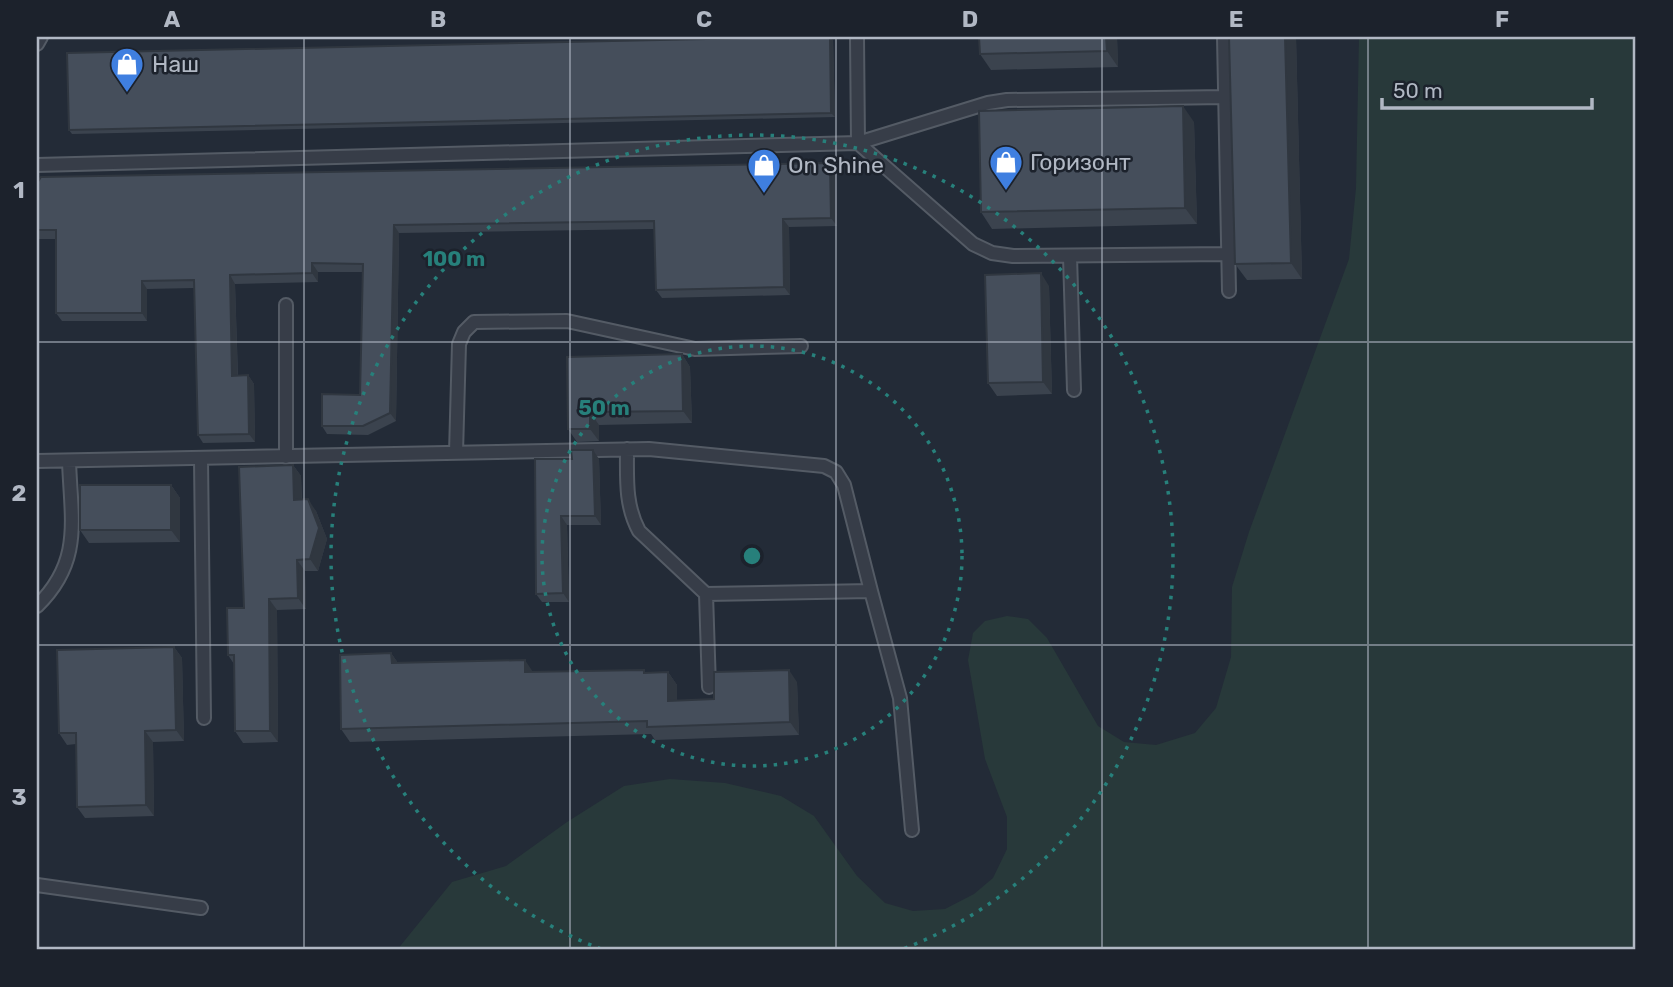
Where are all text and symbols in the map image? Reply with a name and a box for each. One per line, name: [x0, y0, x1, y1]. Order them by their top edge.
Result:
text: A: [164, 5, 181, 33]
text: B: [430, 5, 446, 33]
text: C: [696, 5, 712, 33]
text: D: [962, 5, 978, 33]
text: E: [1229, 5, 1243, 33]
text: F: [1495, 5, 1509, 33]
shop icon: Наш: [108, 45, 146, 94]
place label: Наш: [152, 50, 199, 78]
scale bar: [1382, 66, 1592, 110]
text: 50 m: [1393, 78, 1443, 103]
shop icon: Горизонт: [987, 143, 1025, 192]
shop icon: On Shine: [745, 146, 783, 195]
place label: Горизонт: [1030, 148, 1131, 176]
place label: On Shine: [788, 151, 884, 179]
text: 1: [13, 176, 25, 204]
text: 100 m: [423, 246, 485, 271]
text: 50 m: [578, 395, 630, 420]
text: 2: [12, 479, 26, 507]
centre of rings: [740, 544, 764, 568]
text: 3: [11, 783, 27, 811]

